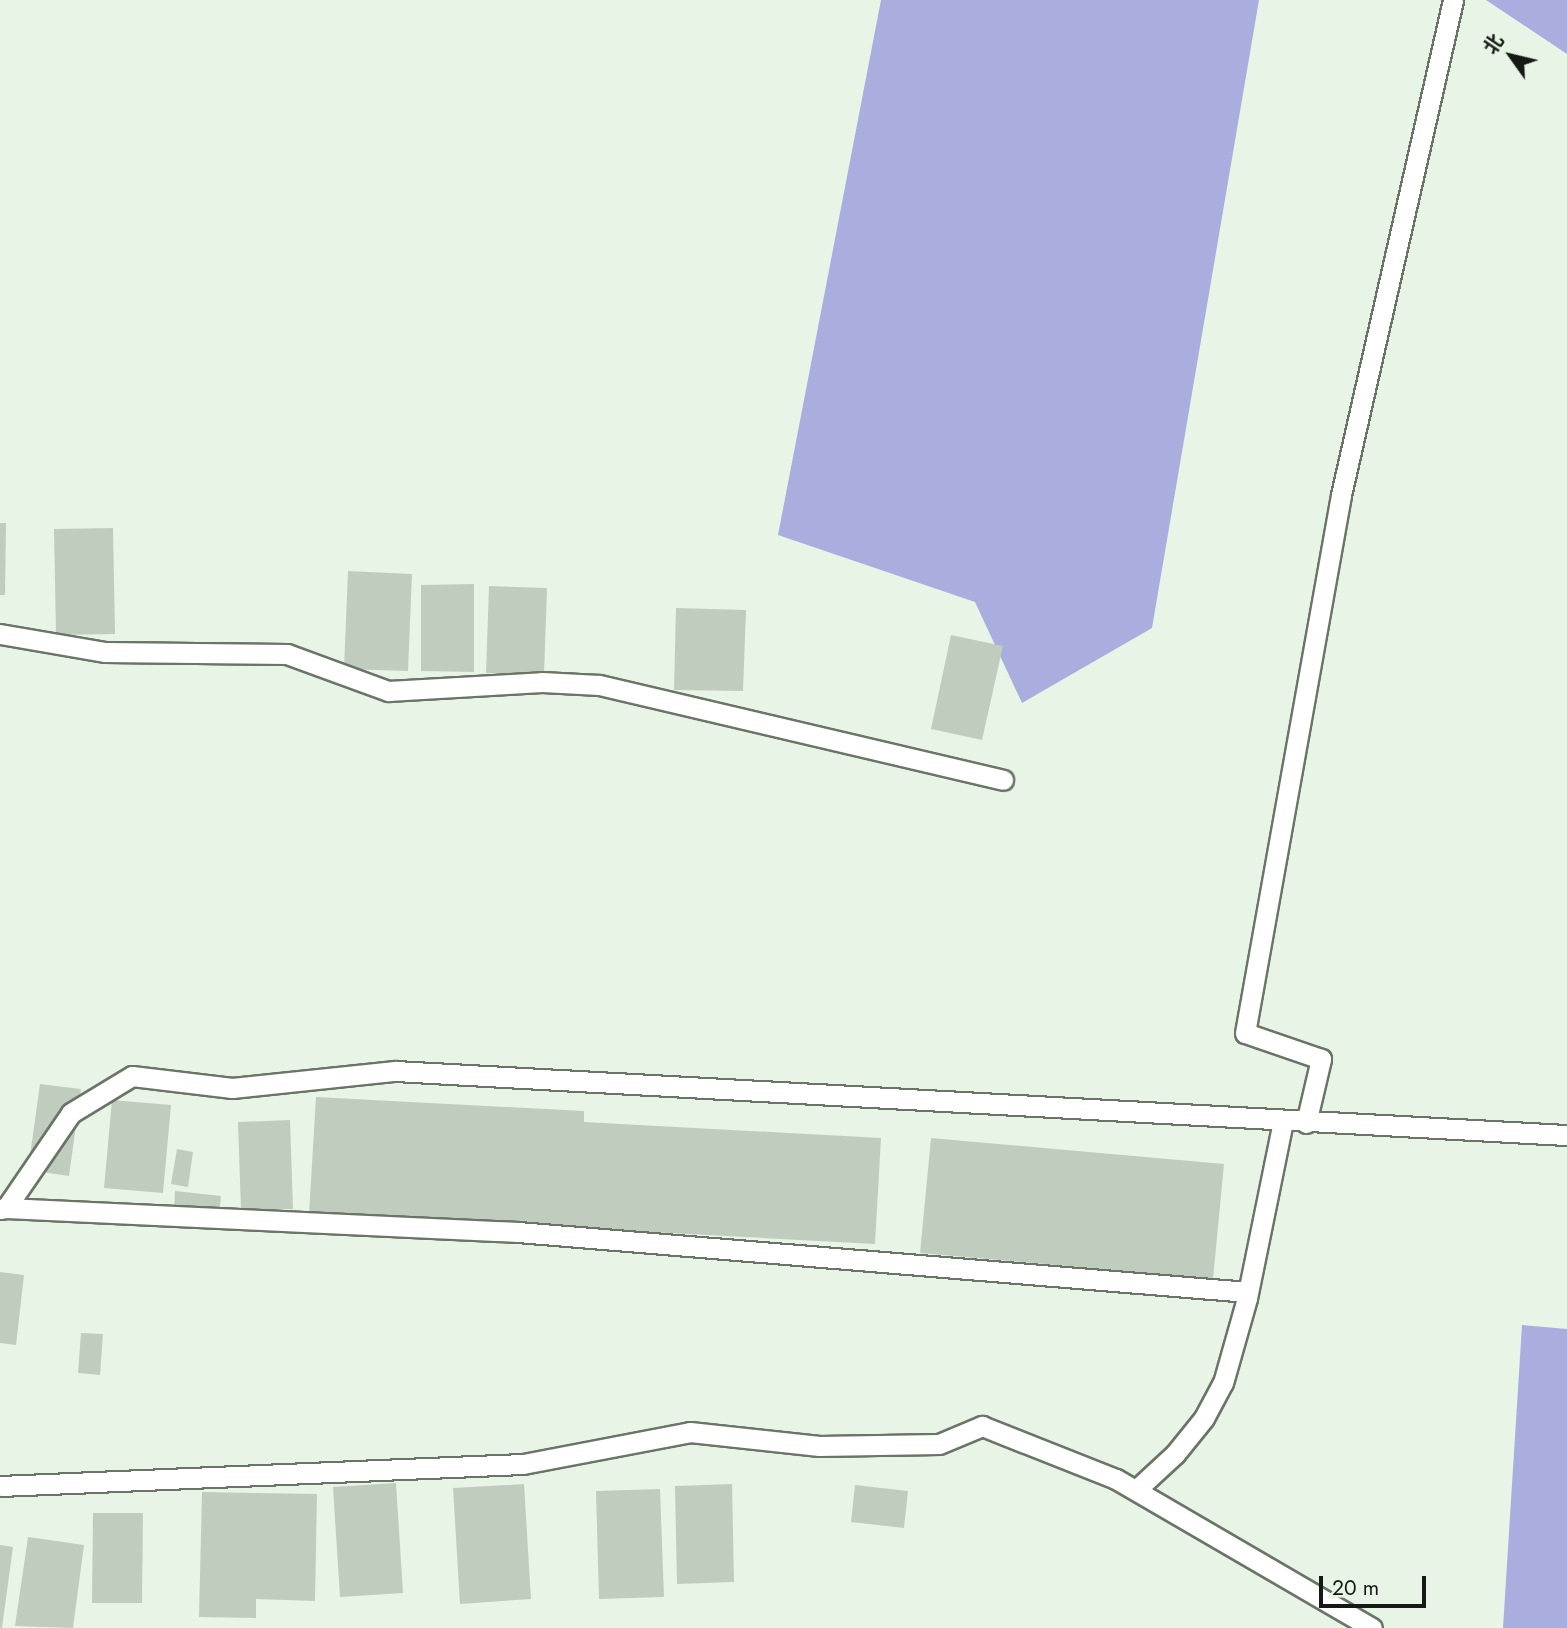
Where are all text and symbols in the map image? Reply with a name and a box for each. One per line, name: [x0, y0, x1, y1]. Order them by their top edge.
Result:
north arrow: [1476, 21, 1546, 91]
text: 北: [1477, 29, 1510, 59]
scale bar: [1322, 1562, 1429, 1606]
text: 20 m: [1332, 1573, 1379, 1603]

